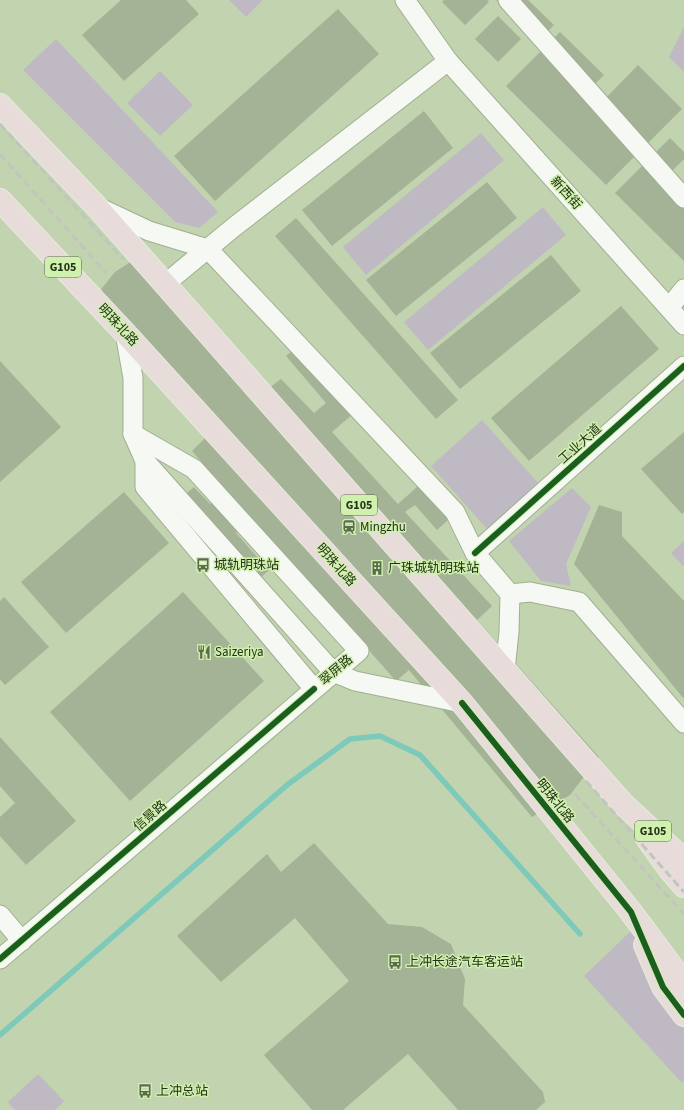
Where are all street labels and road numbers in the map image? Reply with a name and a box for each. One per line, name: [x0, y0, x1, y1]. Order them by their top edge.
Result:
street label: 新西街: [546, 172, 586, 214]
road number: G105: [45, 257, 81, 277]
street label: 明珠北路: [94, 300, 142, 350]
street label: 工业大道: [555, 420, 605, 468]
road number: G105: [341, 495, 377, 515]
street label: 明珠北路: [312, 540, 360, 590]
street label: 翠屏路: [315, 651, 357, 689]
street label: 明珠北路: [532, 775, 578, 827]
street label: 信景路: [129, 796, 171, 836]
road number: G105: [635, 821, 671, 841]

